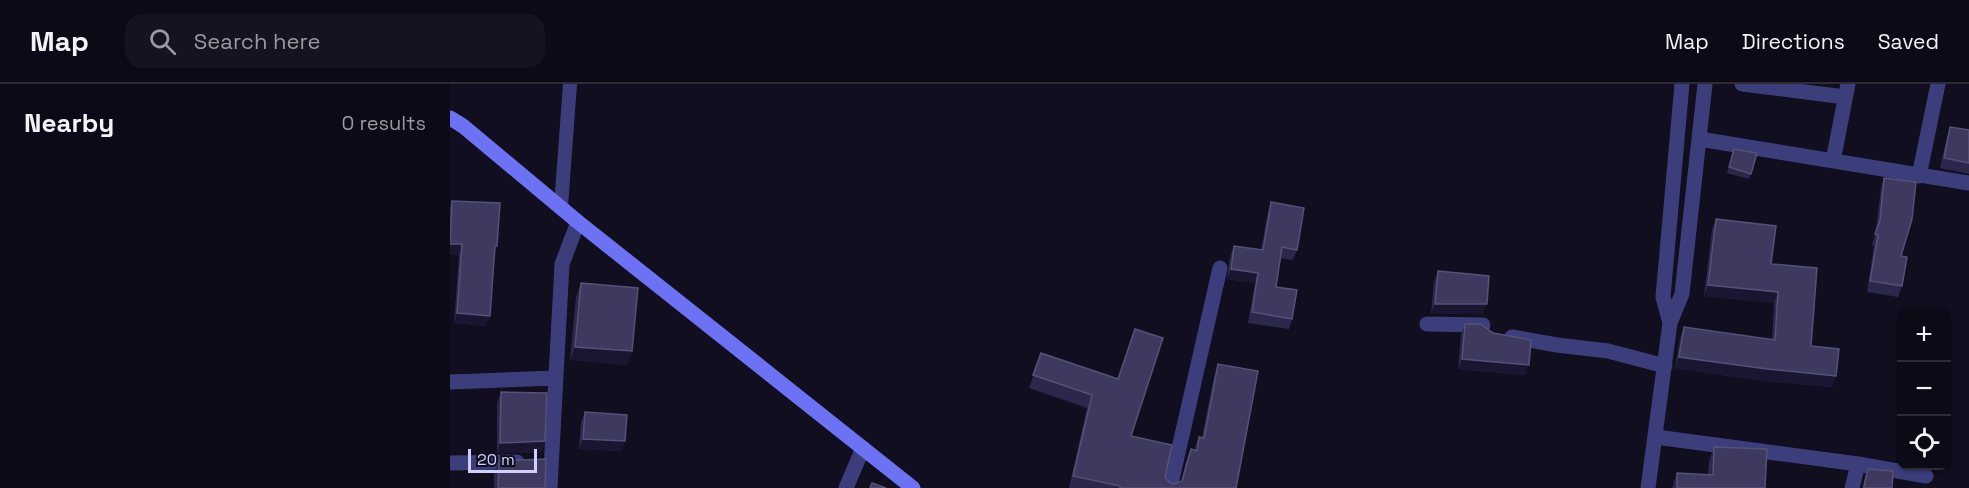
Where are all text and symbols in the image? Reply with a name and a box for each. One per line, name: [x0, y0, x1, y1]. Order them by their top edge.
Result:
search box: [125, 14, 545, 68]
text: Map: [30, 23, 89, 59]
icon: search: [146, 25, 179, 58]
text: Search here: [194, 27, 321, 55]
text: Map: [1665, 28, 1709, 55]
text: Directions: [1742, 28, 1845, 55]
text: Saved: [1878, 28, 1939, 55]
text: Nearby: [24, 106, 114, 140]
text: 0 results: [342, 110, 426, 136]
map controls: [1897, 308, 1951, 470]
button: +: [1897, 308, 1951, 362]
button: −: [1897, 362, 1951, 416]
button: locate: [1897, 416, 1951, 470]
scale bar: [468, 446, 537, 474]
text: 20 m: [477, 449, 515, 470]

